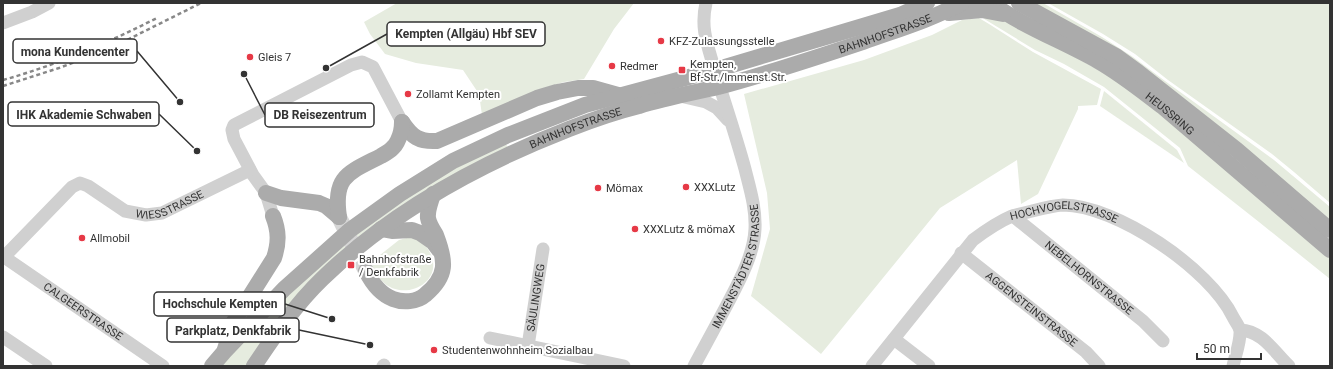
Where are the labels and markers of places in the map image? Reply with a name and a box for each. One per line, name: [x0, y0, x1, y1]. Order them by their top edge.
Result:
callout: Kempten (Allgäu) Hbf SEV: [387, 22, 545, 46]
place label: KFZ-Zulassungsstelle: [669, 35, 775, 48]
marker: KFZ-Zulassungsstelle: [656, 36, 666, 46]
callout: mona Kundencenter: [13, 39, 137, 63]
place label: Gleis 7: [258, 51, 291, 64]
marker: Gleis 7: [245, 52, 255, 62]
place label: Kempten, Bf-Str./Immenst.Str.: [690, 58, 787, 84]
place label: Redmer: [620, 60, 658, 73]
marker: Redmer: [607, 61, 617, 71]
marker: Kempten, Bf-Str./Immenst.Str.: [677, 65, 687, 75]
place label: Zollamt Kempten: [416, 88, 500, 101]
marker: Zollamt Kempten: [403, 89, 413, 99]
callout: IHK Akademie Schwaben: [8, 102, 159, 126]
callout: DB Reisezentrum: [265, 103, 374, 127]
place label: XXXLutz: [694, 181, 736, 194]
place label: Mömax: [606, 182, 644, 195]
marker: XXXLutz: [681, 182, 691, 192]
marker: Mömax: [593, 183, 603, 193]
place label: XXXLutz & mömaX: [643, 223, 735, 236]
marker: XXXLutz & mömaX: [630, 224, 640, 234]
place label: Allmobil: [90, 232, 130, 245]
marker: Allmobil: [77, 233, 87, 243]
place label: Bahnhofstraße / Denkfabrik: [359, 253, 431, 279]
marker: Bahnhofstraße / Denkfabrik: [346, 260, 356, 270]
callout: Hochschule Kempten: [154, 292, 285, 316]
callout: Parkplatz, Denkfabrik: [167, 318, 299, 342]
place label: Studentenwohnheim Sozialbau: [442, 344, 593, 357]
marker: Studentenwohnheim Sozialbau: [429, 345, 439, 355]

